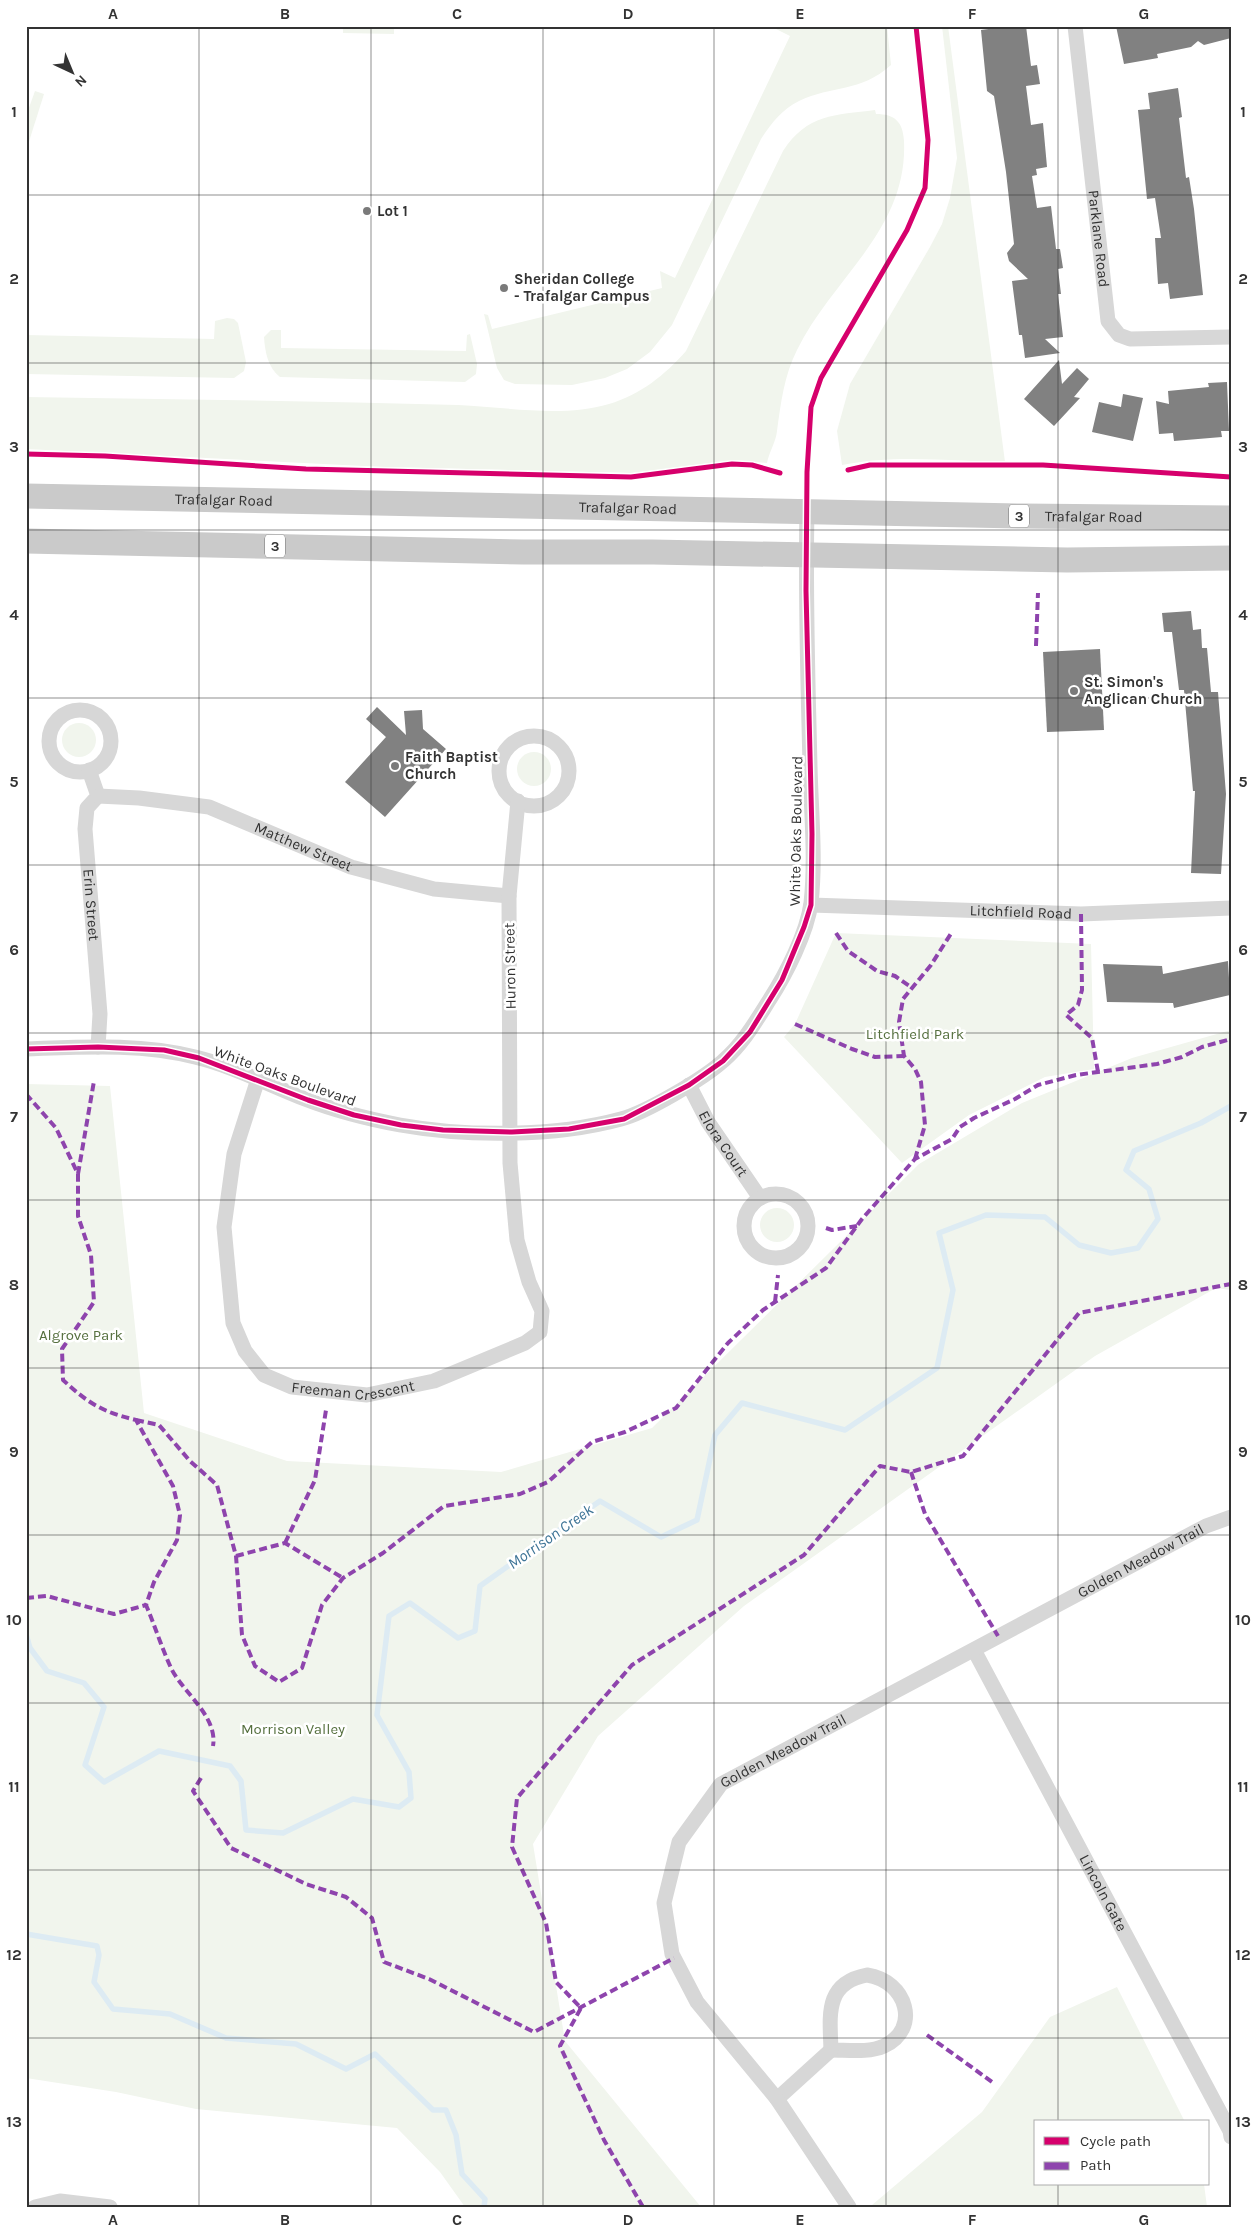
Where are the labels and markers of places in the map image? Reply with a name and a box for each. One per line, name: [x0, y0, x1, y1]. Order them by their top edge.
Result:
place label: Lot 1: [377, 202, 408, 220]
marker: Lot 1: [361, 205, 373, 217]
place label: Sheridan College - Trafalgar Campus: [514, 270, 650, 305]
marker: Sheridan College - Trafalgar Campus: [498, 282, 510, 294]
place label: St. Simon's Anglican Church: [1084, 673, 1202, 708]
marker: St. Simon's Anglican Church: [1068, 685, 1080, 697]
place label: Faith Baptist Church: [405, 748, 498, 783]
marker: Faith Baptist Church: [389, 760, 401, 772]

